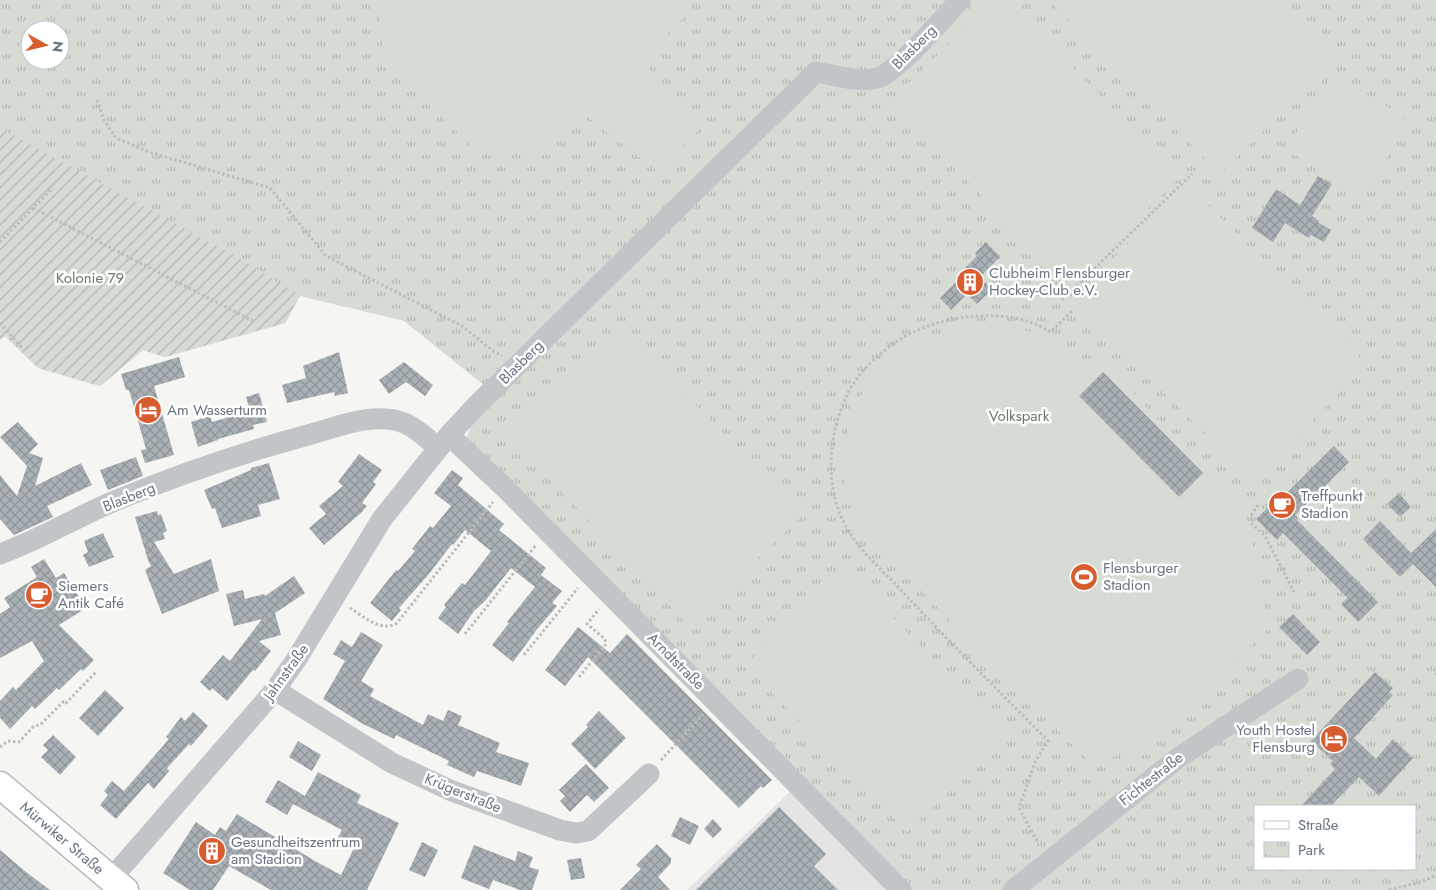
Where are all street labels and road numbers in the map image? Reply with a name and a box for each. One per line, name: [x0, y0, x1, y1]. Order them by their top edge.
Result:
street label: Blasberg: [887, 20, 941, 74]
street label: Blasberg: [494, 335, 548, 389]
street label: Blasberg: [99, 477, 159, 517]
street label: Arndtstraße: [642, 627, 710, 695]
street label: Jahnstraße: [257, 639, 314, 706]
street label: Fichtestraße: [1114, 747, 1188, 811]
street label: Krügerstraße: [421, 768, 505, 818]
street label: Mürwiker Straße: [15, 796, 109, 880]

